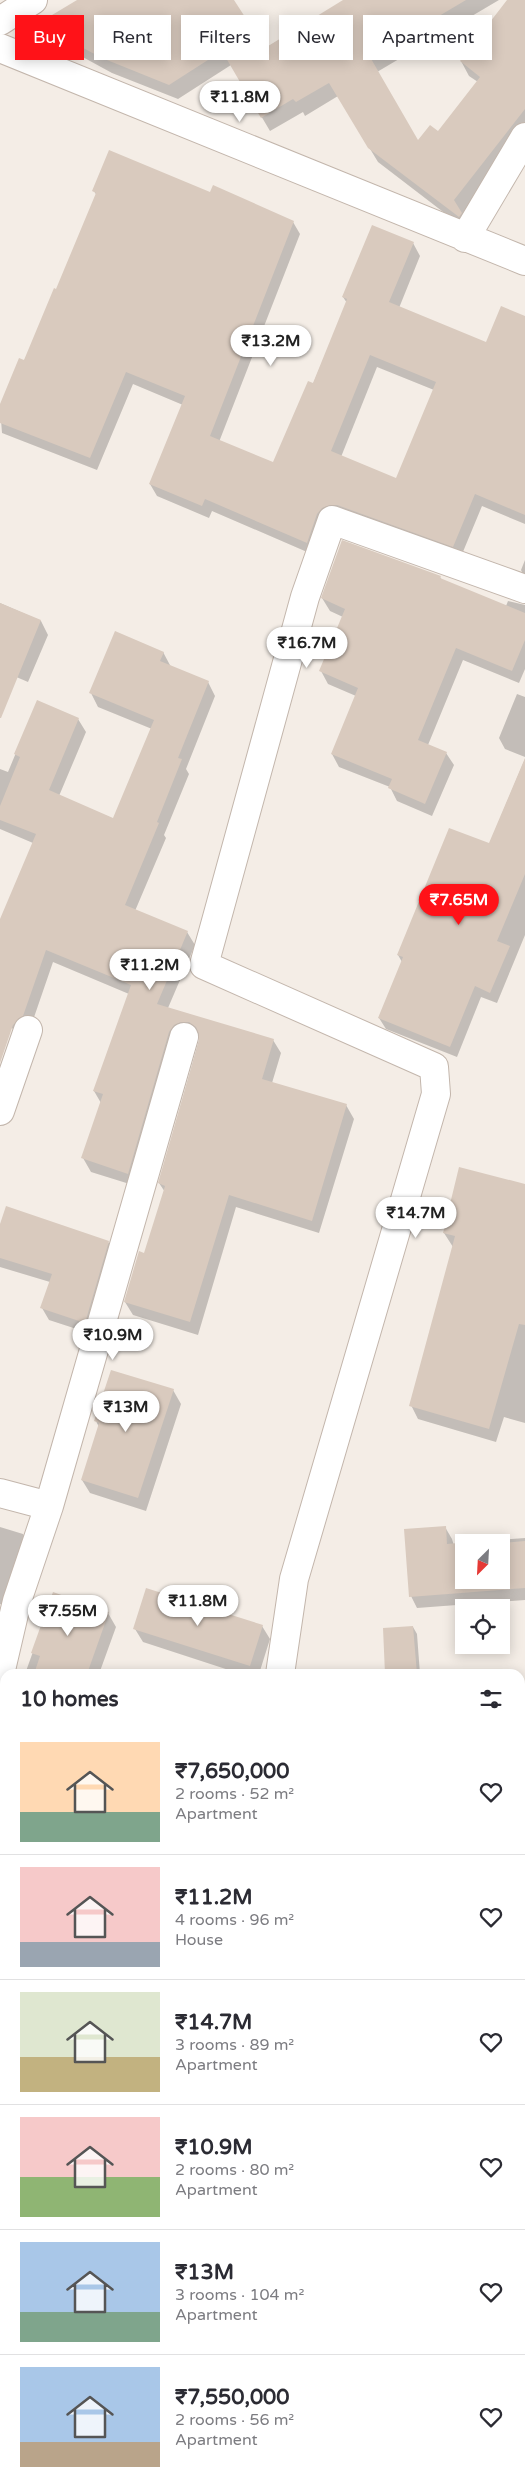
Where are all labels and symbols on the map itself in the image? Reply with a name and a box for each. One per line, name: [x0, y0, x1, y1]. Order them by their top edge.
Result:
pin: ₹11.8M: [199, 80, 281, 123]
pin: ₹13.2M: [230, 324, 312, 367]
pin: ₹16.7M: [266, 626, 348, 669]
pin: ₹7.65M: [418, 884, 500, 926]
pin: ₹11.2M: [109, 948, 191, 991]
pin: ₹14.7M: [375, 1196, 457, 1239]
pin: ₹10.9M: [72, 1318, 154, 1361]
pin: ₹13M: [96, 1390, 156, 1433]
north arrow: [455, 1534, 510, 1589]
pin: ₹11.8M: [157, 1584, 239, 1627]
pin: ₹7.55M: [27, 1594, 109, 1637]

